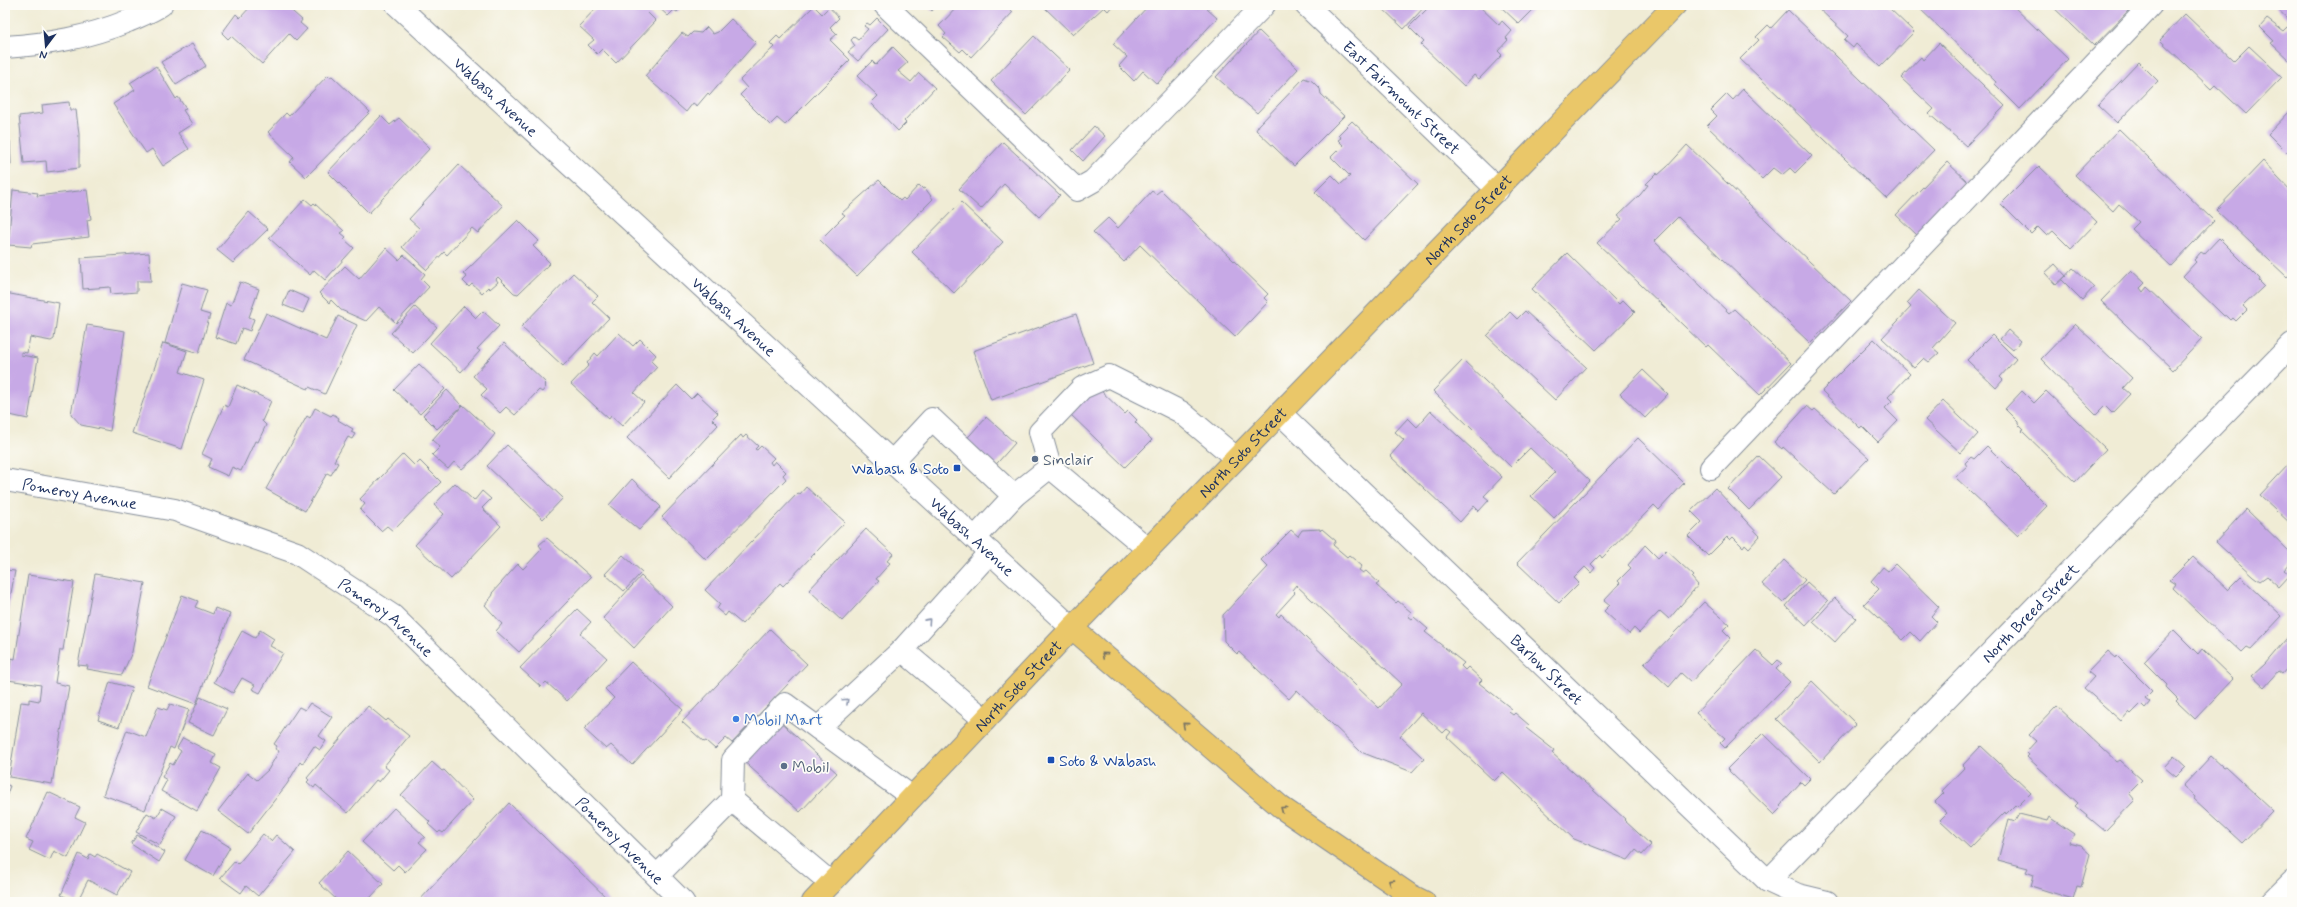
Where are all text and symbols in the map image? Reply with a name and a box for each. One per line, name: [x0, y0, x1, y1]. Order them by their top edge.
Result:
north arrow: [26, 26, 66, 66]
street label: East Fairmount Street: [1337, 37, 1464, 160]
text: N: [38, 47, 49, 62]
street label: Wabash Avenue: [448, 53, 542, 142]
street label: North Soto Street: [1420, 170, 1518, 270]
street label: Wabash Avenue: [687, 273, 780, 362]
street label: North Soto Street: [1195, 403, 1293, 503]
place label: Sinclair: [1043, 450, 1094, 471]
marker: Sinclair: [1030, 454, 1040, 464]
place label: Wabash & Soto: [852, 459, 949, 480]
marker: Wabash & Soto: [952, 463, 962, 473]
street label: Pomeroy Avenue: [20, 474, 139, 515]
street label: Wabash Avenue: [925, 493, 1018, 582]
street label: North Breed Street: [1978, 559, 2085, 668]
street label: Pomeroy Avenue: [334, 574, 437, 662]
one-way arrow: [923, 618, 930, 625]
street label: Barlow Street: [1505, 630, 1587, 710]
street label: North Soto Street: [970, 636, 1068, 737]
one-way arrow: [1101, 653, 1109, 660]
one-way arrow: [842, 699, 849, 706]
place label: Mobil Mart: [744, 710, 823, 731]
marker: Mobil Mart: [731, 714, 741, 724]
one-way arrow: [1182, 722, 1189, 729]
place label: Soto & Wabash: [1059, 751, 1156, 772]
marker: Soto & Wabash: [1046, 755, 1056, 765]
place label: Mobil: [792, 757, 829, 778]
marker: Mobil: [779, 761, 789, 771]
street label: Pomeroy Avenue: [570, 793, 668, 890]
one-way arrow: [1281, 807, 1288, 814]
one-way arrow: [1388, 879, 1395, 887]

